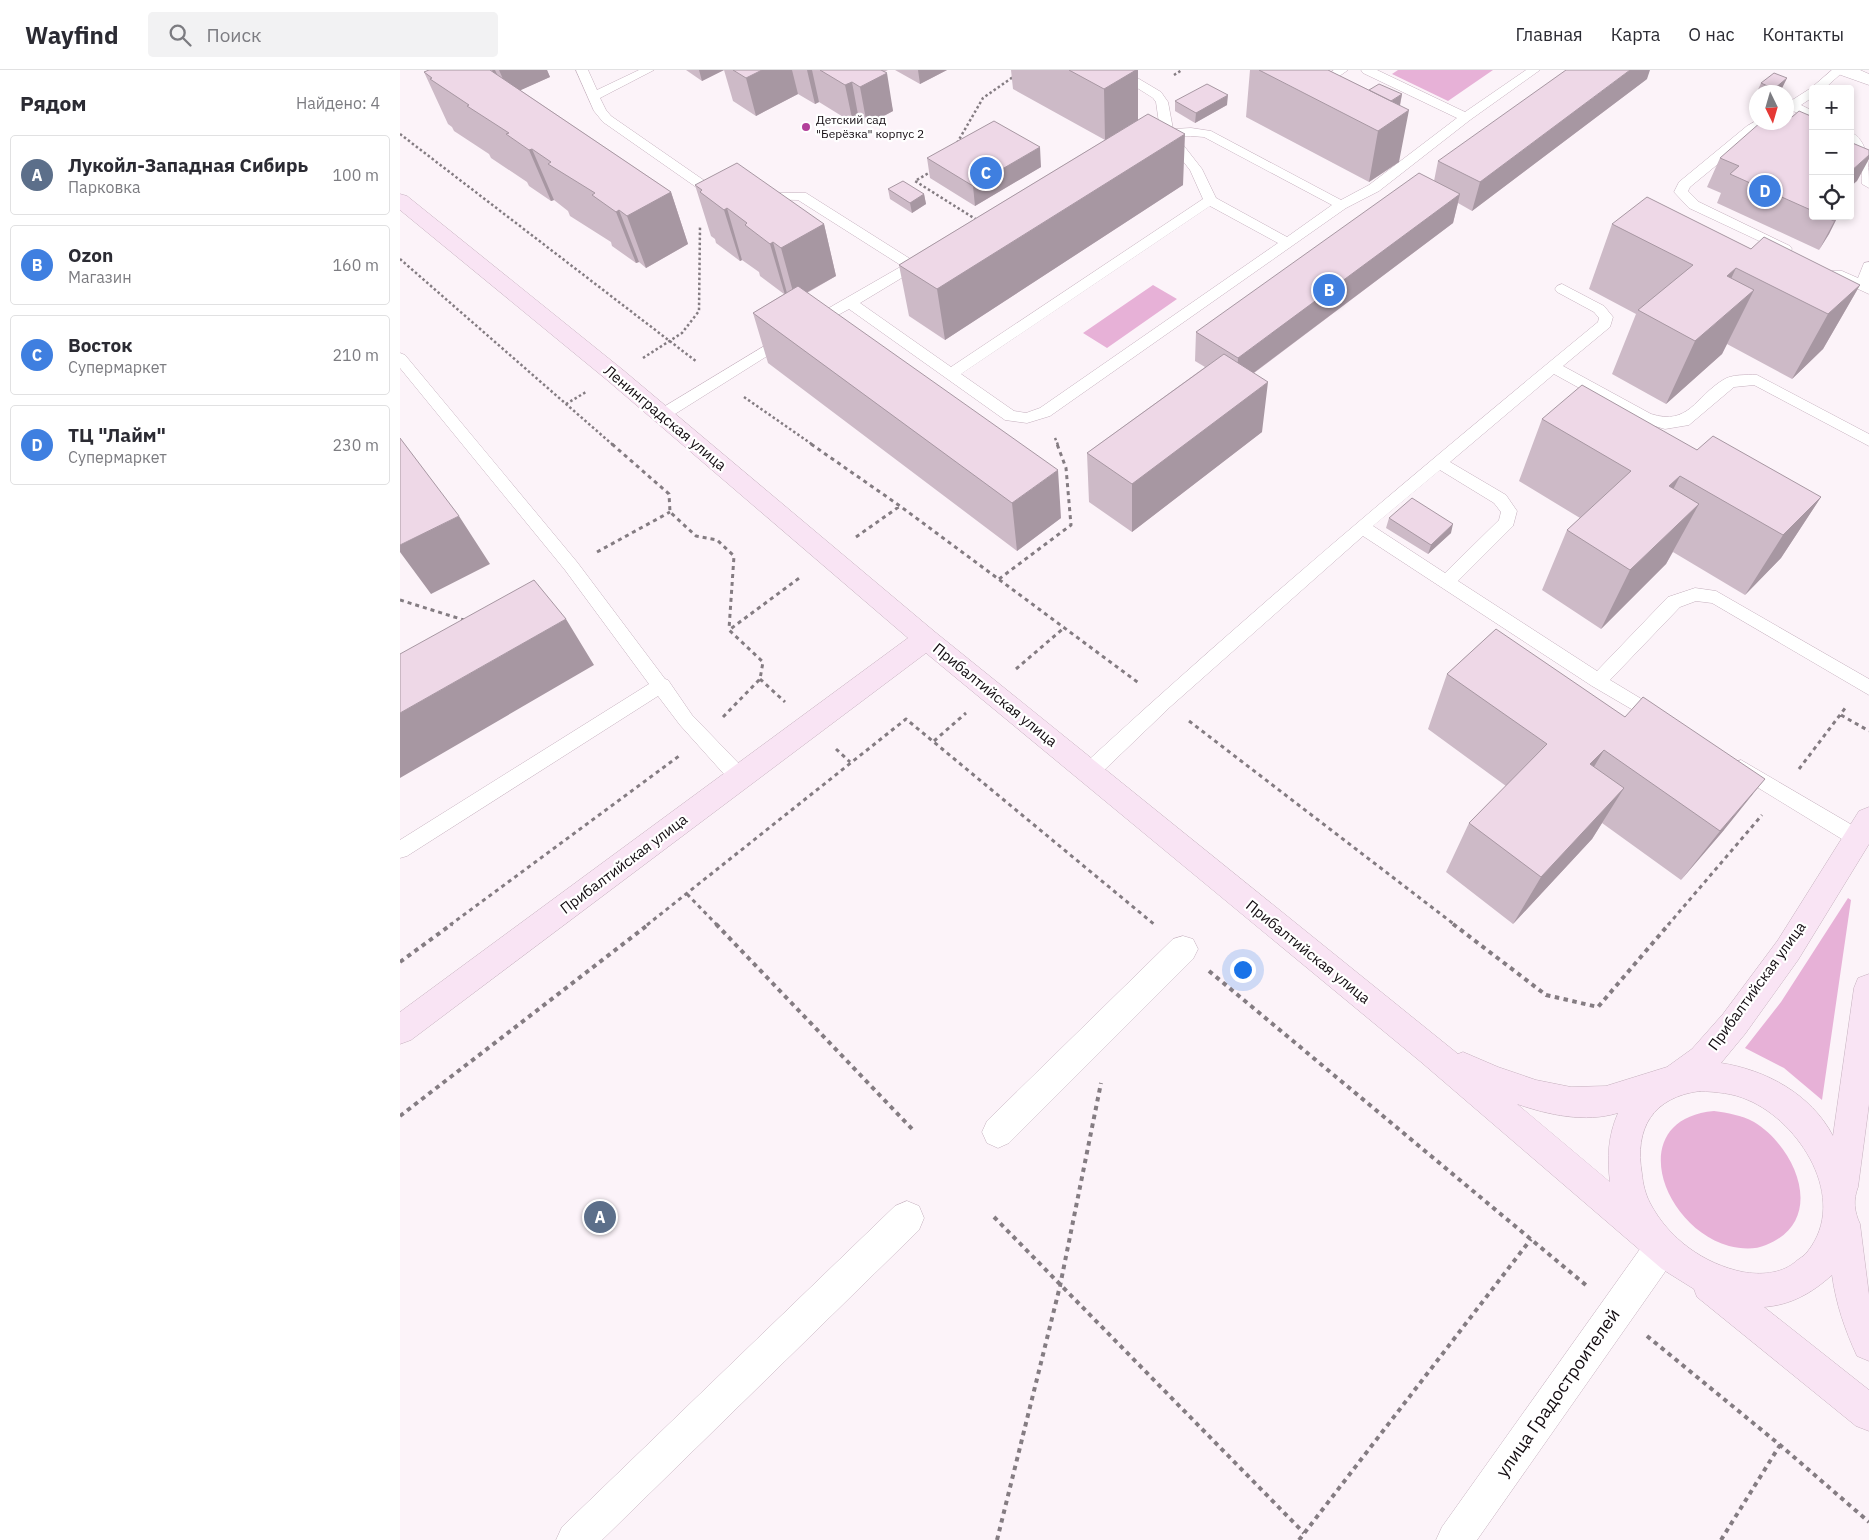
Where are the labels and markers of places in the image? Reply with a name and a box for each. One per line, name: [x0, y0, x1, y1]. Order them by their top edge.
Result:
place label: Детский сад "Берёзка" корпус 2: [816, 112, 924, 141]
marker: Детский сад "Берёзка" корпус 2: [800, 121, 812, 133]
pin: C: [970, 154, 1002, 192]
pin: D: [1749, 172, 1781, 210]
pin: B: [1313, 271, 1345, 309]
pin: A: [584, 1198, 616, 1236]

